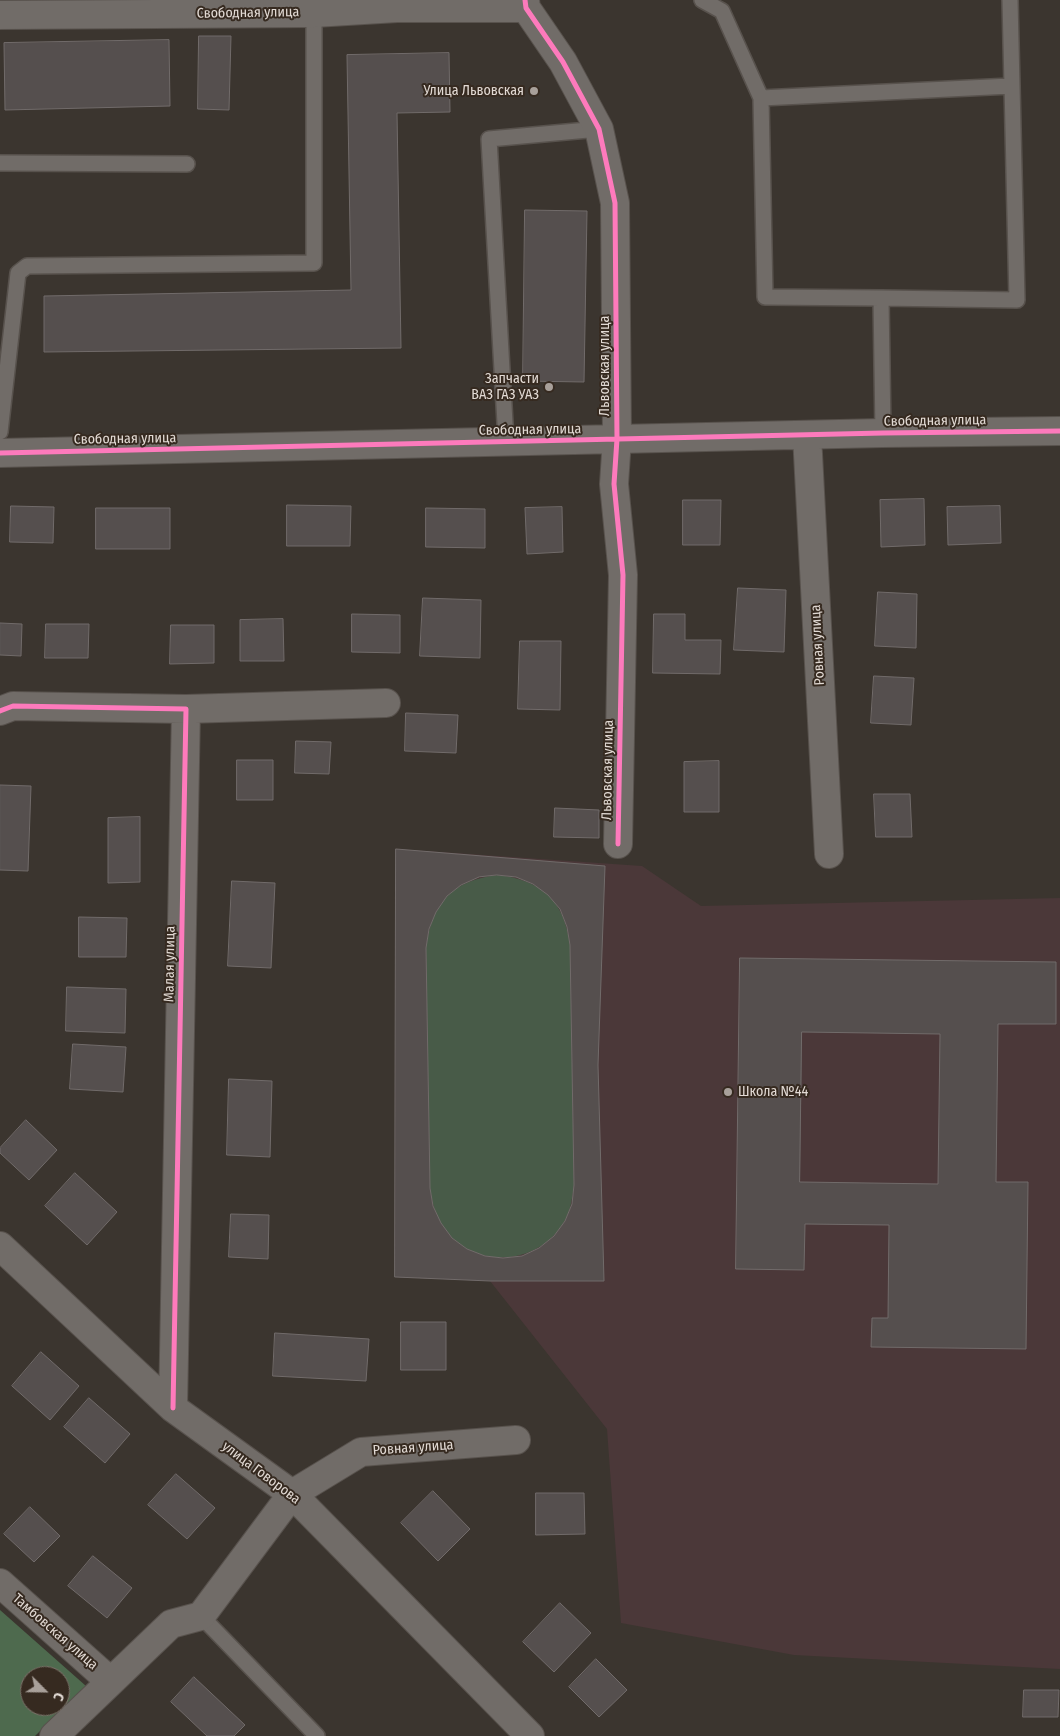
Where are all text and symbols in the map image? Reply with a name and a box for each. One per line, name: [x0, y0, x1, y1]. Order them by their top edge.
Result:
street label: Свободная улица: [197, 4, 299, 22]
place label: Улица Львовская: [423, 83, 524, 99]
marker: Улица Львовская: [528, 85, 540, 97]
street label: Львовская улица: [597, 316, 613, 416]
place label: Запчасти ВАЗ ГАЗ УАЗ: [471, 371, 539, 404]
marker: Запчасти ВАЗ ГАЗ УАЗ: [543, 381, 555, 393]
street label: Свободная улица: [884, 412, 986, 430]
street label: Свободная улица: [479, 421, 581, 439]
street label: Свободная улица: [74, 430, 176, 448]
street label: Ровная улица: [807, 604, 829, 686]
street label: Львовская улица: [599, 720, 617, 820]
street label: Малая улица: [161, 926, 179, 1002]
place label: Школа №44: [738, 1084, 808, 1100]
marker: Школа №44: [722, 1086, 734, 1098]
street label: Ровная улица: [372, 1437, 454, 1459]
street label: улица Говорова: [219, 1438, 303, 1508]
street label: Тамбовская улица: [9, 1590, 101, 1674]
north arrow: [20, 1666, 70, 1716]
text: С: [49, 1690, 68, 1703]

